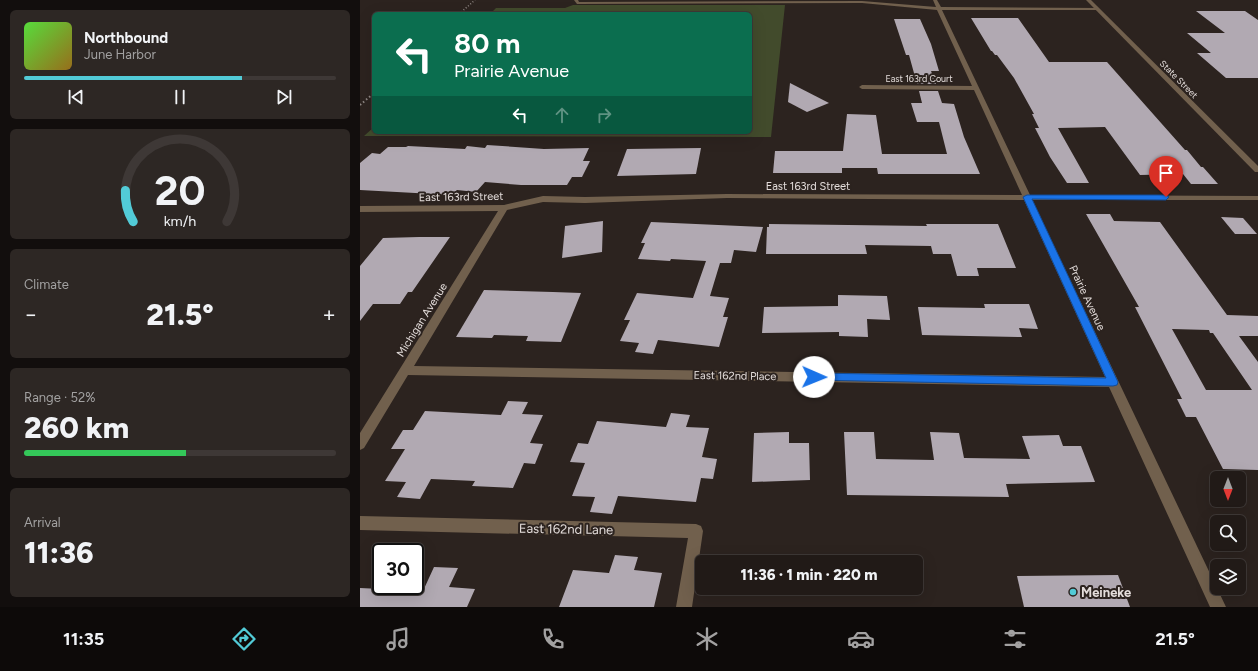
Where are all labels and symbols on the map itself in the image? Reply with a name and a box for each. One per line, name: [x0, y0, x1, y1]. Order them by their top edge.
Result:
street label: State Street: [1158, 58, 1201, 101]
street label: East 163rd Court: [885, 73, 953, 84]
pin: [1149, 156, 1183, 197]
street label: East 163rd Street: [766, 180, 850, 193]
street label: East 163rd Street: [419, 190, 503, 204]
street label: Prairie Avenue: [1066, 263, 1108, 333]
street label: Michigan Avenue: [394, 281, 450, 359]
position arrow: [793, 356, 835, 398]
street label: East 162nd Place: [694, 369, 776, 383]
north arrow: [1210, 471, 1246, 507]
street label: East 162nd Lane: [519, 521, 613, 537]
speed limit sign: 30: [372, 543, 424, 595]
place label: Meineke: [1081, 585, 1131, 600]
marker: Meineke: [1068, 587, 1078, 597]

